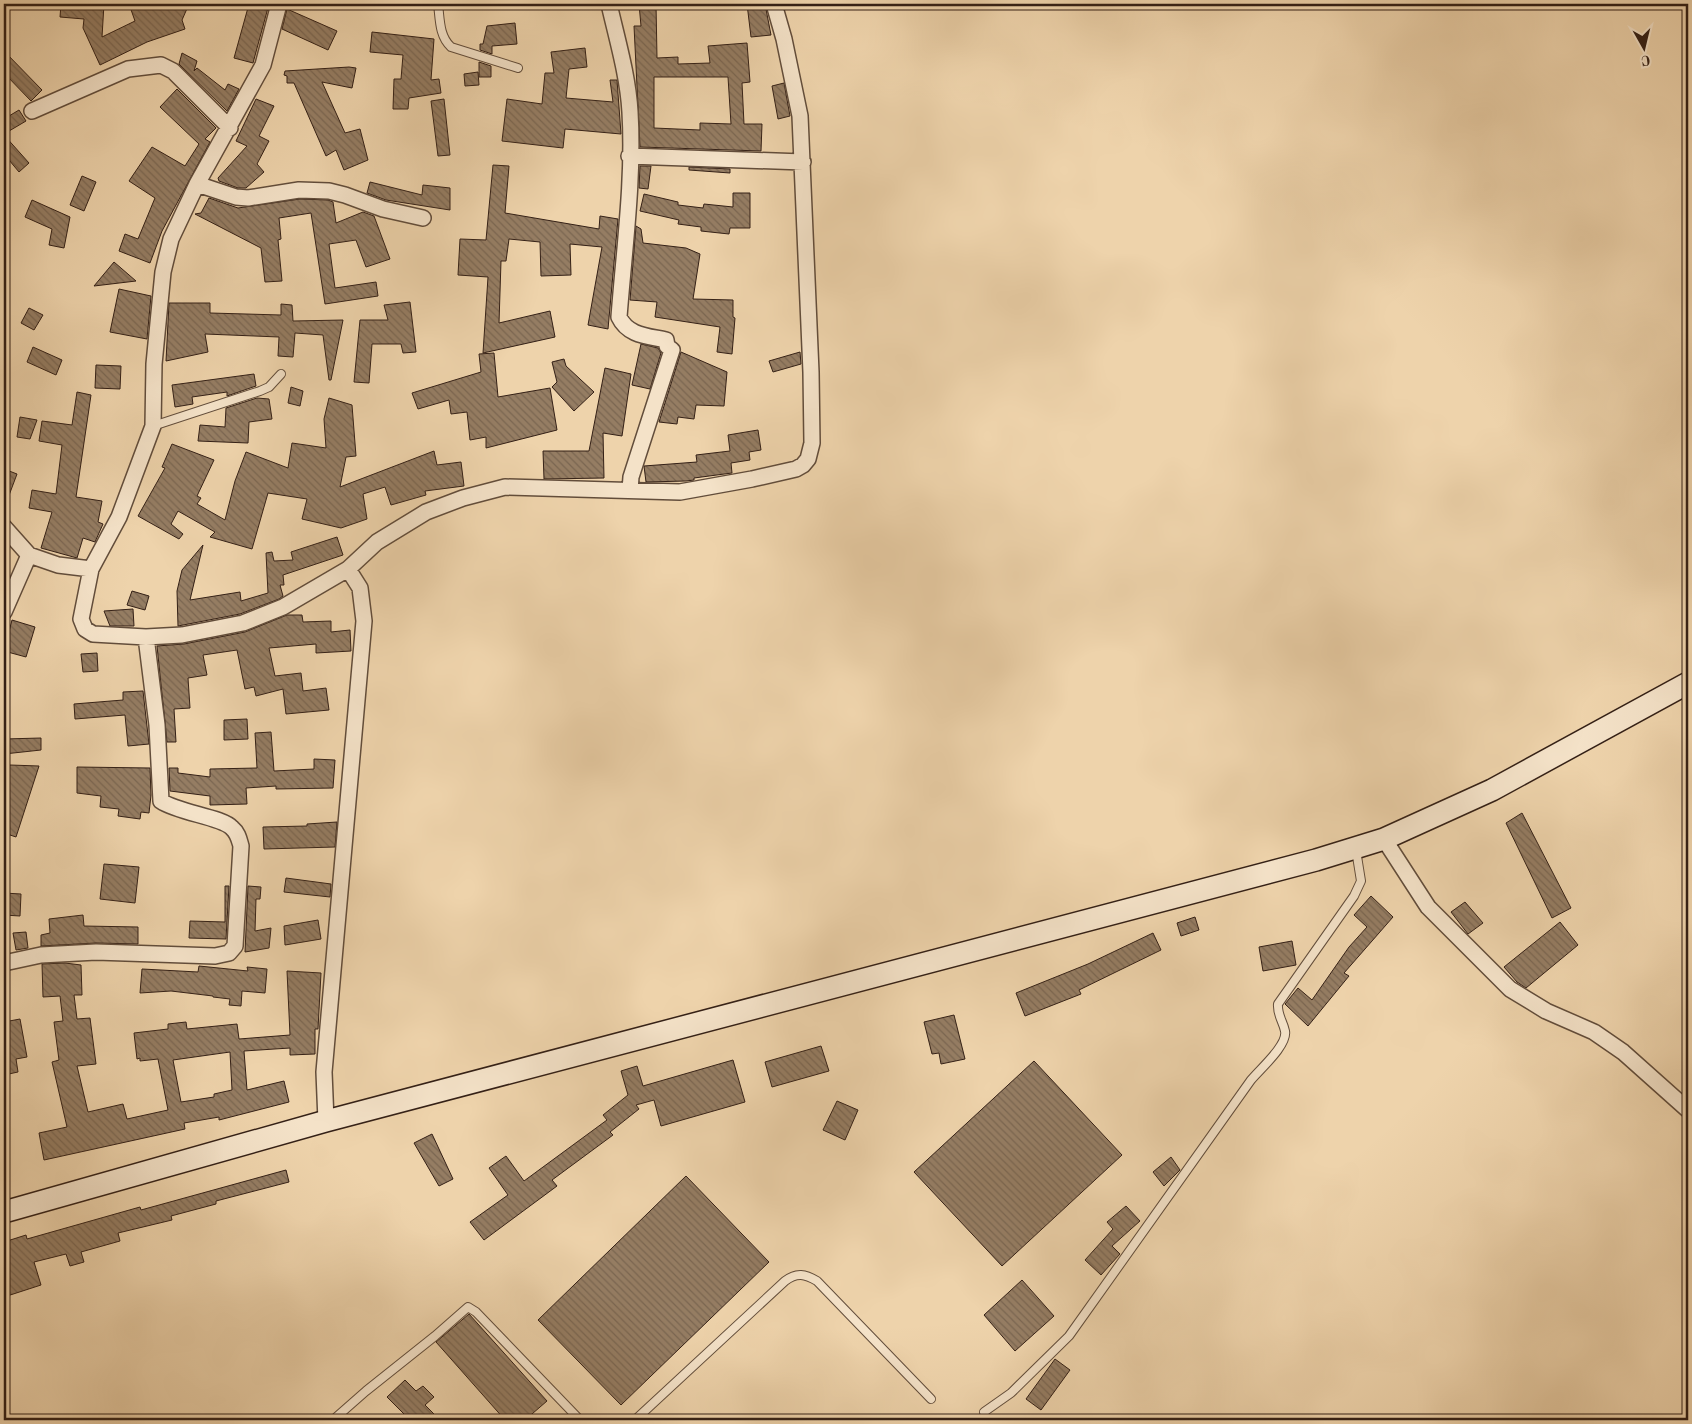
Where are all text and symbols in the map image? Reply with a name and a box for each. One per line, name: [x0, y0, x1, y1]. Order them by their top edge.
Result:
north arrow: [1620, 22, 1670, 72]
text: С: [1640, 52, 1651, 67]

